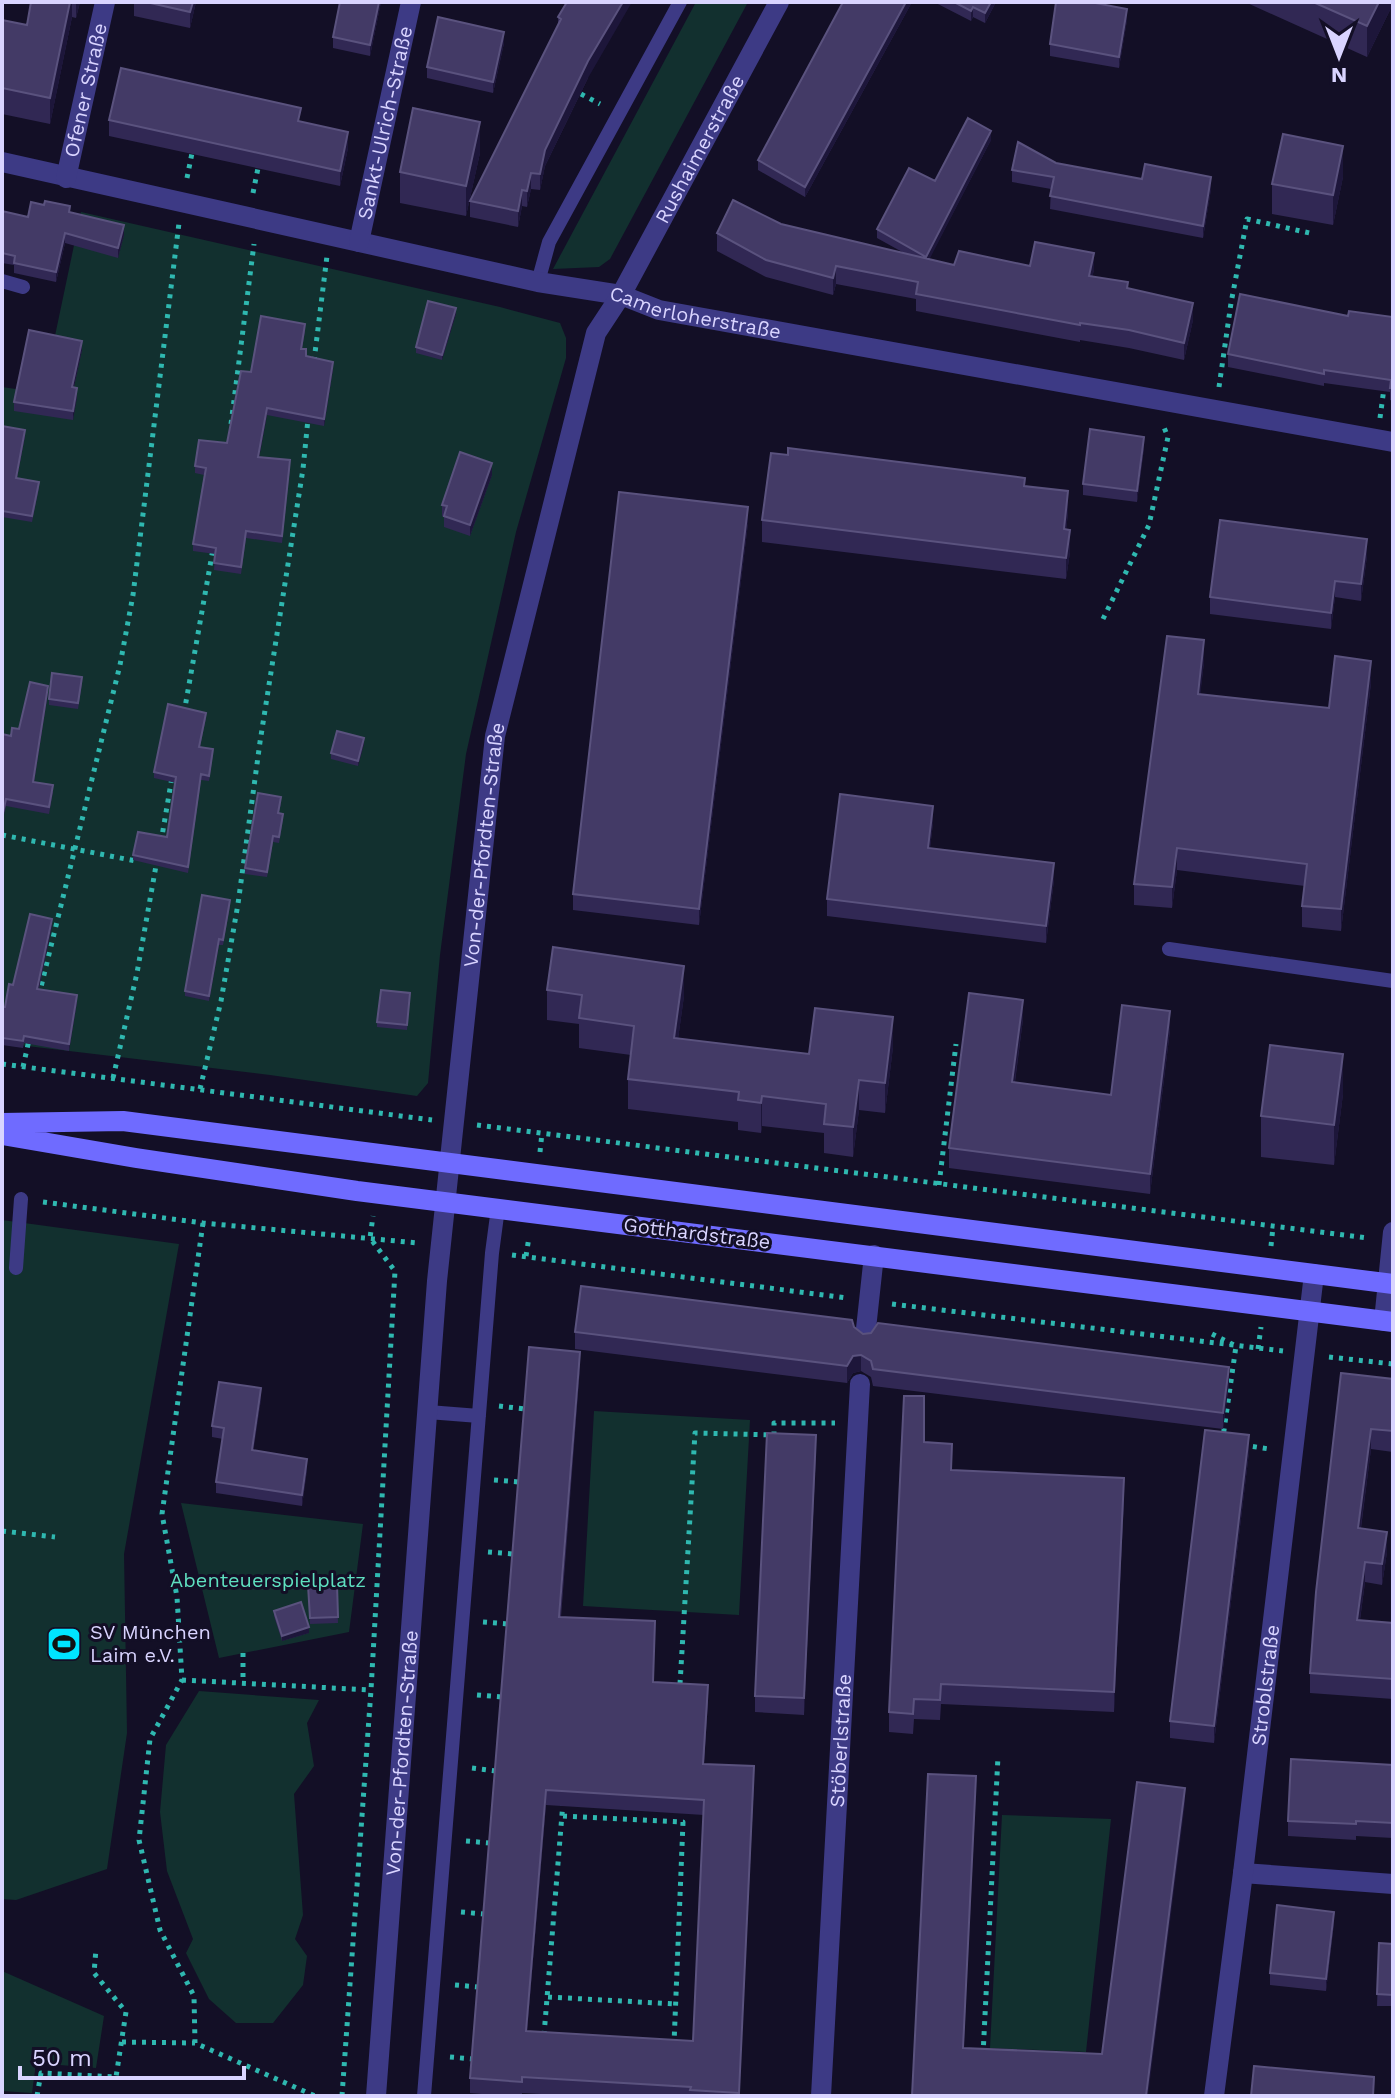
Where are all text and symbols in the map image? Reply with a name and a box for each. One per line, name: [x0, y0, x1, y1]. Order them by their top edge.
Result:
north arrow: [1299, 16, 1379, 96]
street label: Ofener Straße: [59, 21, 112, 160]
street label: Sankt-Ulrich-Straße: [352, 24, 417, 222]
text: N: [1331, 63, 1347, 88]
street label: Rushaimerstraße: [650, 71, 749, 228]
street label: Camerloherstraße: [608, 281, 783, 344]
street label: Von-der-Pfordten-Straße: [458, 720, 510, 968]
street label: Gotthardstraße: [622, 1212, 772, 1254]
park label: Abenteuerspielplatz: [170, 1568, 366, 1592]
place label: SV München Laim e.V.: [90, 1620, 211, 1667]
street label: Stroblstraße: [1246, 1623, 1284, 1747]
sports icon: SV München Laim e.V.: [45, 1625, 83, 1663]
street label: Von-der-Pfordten-Straße: [381, 1629, 423, 1877]
street label: Stöberlstraße: [825, 1673, 856, 1808]
scale bar: [20, 2030, 244, 2080]
text: 50 m: [32, 2044, 92, 2072]

